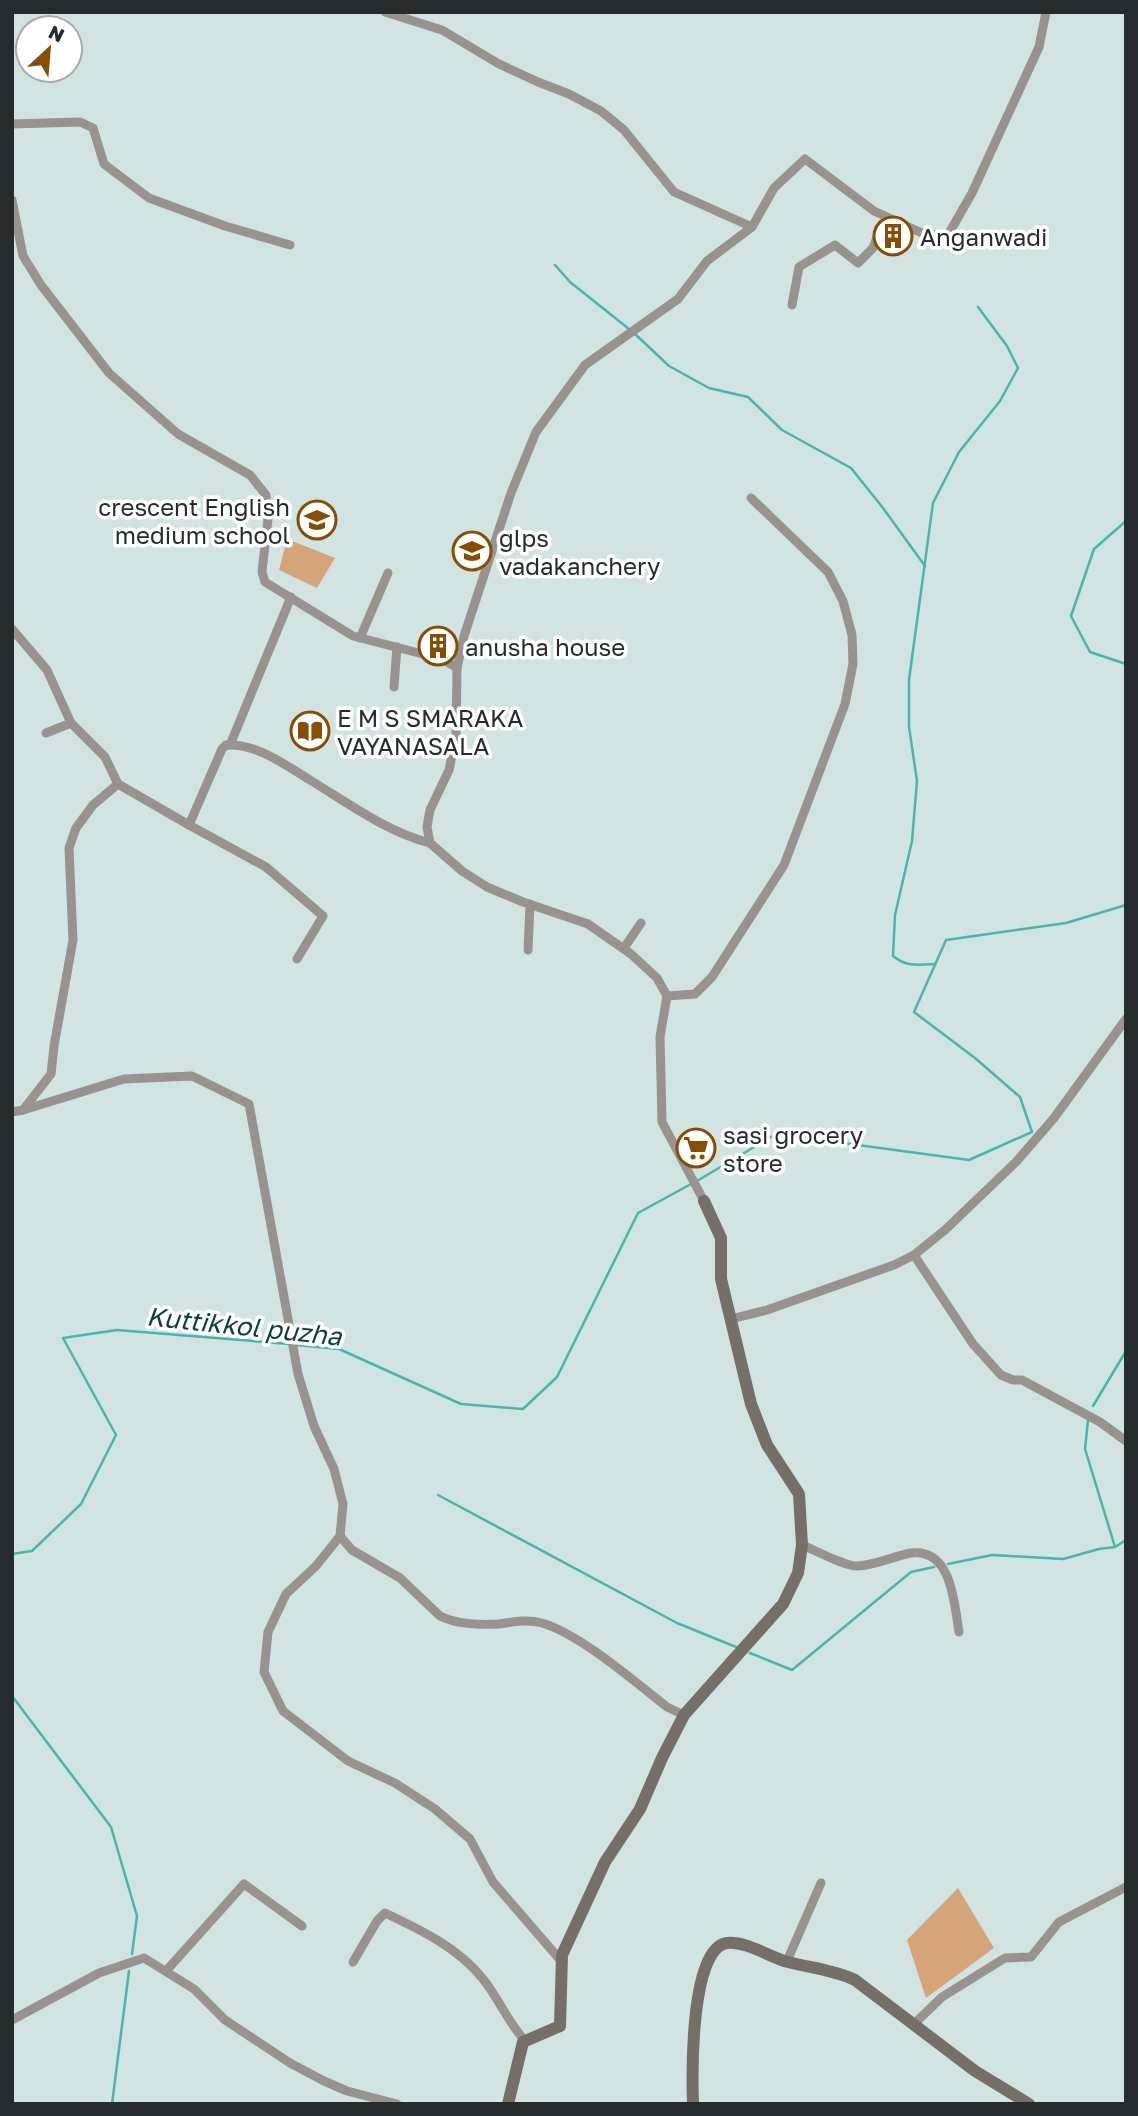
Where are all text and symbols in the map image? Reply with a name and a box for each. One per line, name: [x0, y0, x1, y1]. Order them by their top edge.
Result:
north arrow: [14, 14, 84, 84]
text: N: [45, 20, 68, 47]
building icon: Anganwadi: [872, 215, 914, 257]
place label: Anganwadi: [920, 222, 1047, 251]
place label: crescent English medium school: [98, 492, 290, 549]
school or university icon: crescent English medium school: [296, 499, 338, 541]
place label: glps vadakanchery: [499, 523, 661, 580]
school or university icon: glps vadakanchery: [451, 530, 493, 572]
building icon: anusha house: [417, 625, 459, 667]
place label: anusha house: [465, 632, 625, 661]
place label: E M S SMARAKA VAYANASALA: [337, 703, 523, 760]
library icon: E M S SMARAKA VAYANASALA: [289, 710, 331, 752]
place label: sasi grocery store: [723, 1120, 863, 1177]
supermarket icon: sasi grocery store: [675, 1127, 717, 1169]
water label: Kuttikkol puzha: [145, 1300, 344, 1352]

